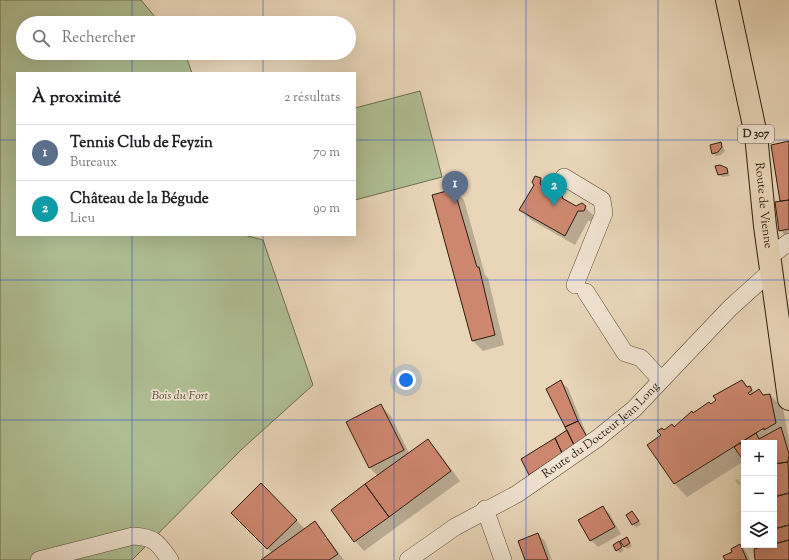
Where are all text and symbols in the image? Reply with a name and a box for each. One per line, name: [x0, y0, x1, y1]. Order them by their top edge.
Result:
search box: [16, 16, 356, 60]
icon: search: [30, 27, 52, 49]
text: Rechercher: [62, 28, 135, 49]
text: À proximité: [32, 86, 121, 110]
text: 2 résultats: [284, 89, 340, 107]
road number: D 307: [738, 125, 774, 143]
text: Tennis Club de Feyzin: [70, 133, 213, 154]
text: 1: [43, 144, 47, 162]
text: 70 m: [313, 144, 340, 162]
text: Bureaux: [70, 154, 117, 172]
street label: Route de Vienne: [750, 162, 777, 250]
pin: 1: [442, 171, 468, 204]
pin: 2: [541, 173, 567, 206]
text: Château de la Bégude: [70, 189, 209, 210]
text: 2: [42, 200, 48, 218]
text: 90 m: [313, 200, 340, 218]
text: Lieu: [70, 210, 95, 228]
your location: [396, 370, 416, 390]
street label: Route du Docteur Jean Long: [538, 378, 664, 483]
park label: Bois du Fort: [152, 387, 209, 405]
map controls: [741, 440, 777, 548]
button: +: [741, 440, 777, 476]
button: −: [741, 476, 777, 512]
button: layers: [741, 512, 777, 548]

